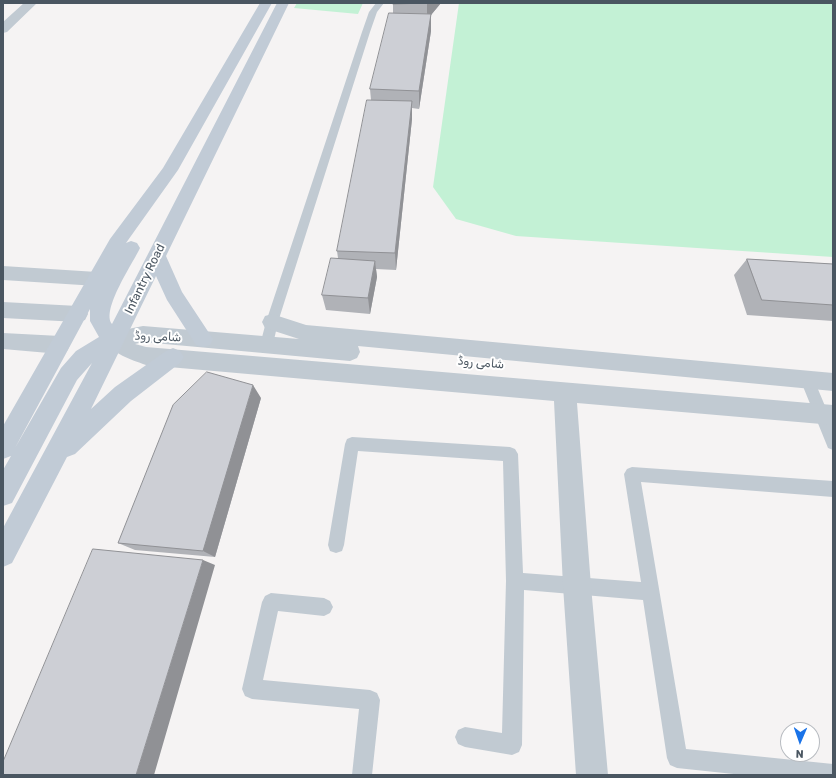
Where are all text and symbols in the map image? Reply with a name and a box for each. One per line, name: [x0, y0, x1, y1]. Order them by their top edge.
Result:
street label: Infantry Road: [122, 242, 168, 316]
street label: شامی روڈ: [134, 329, 182, 345]
street label: شامی روڈ: [457, 354, 505, 372]
north arrow: [780, 722, 820, 762]
text: N: [795, 747, 804, 760]

